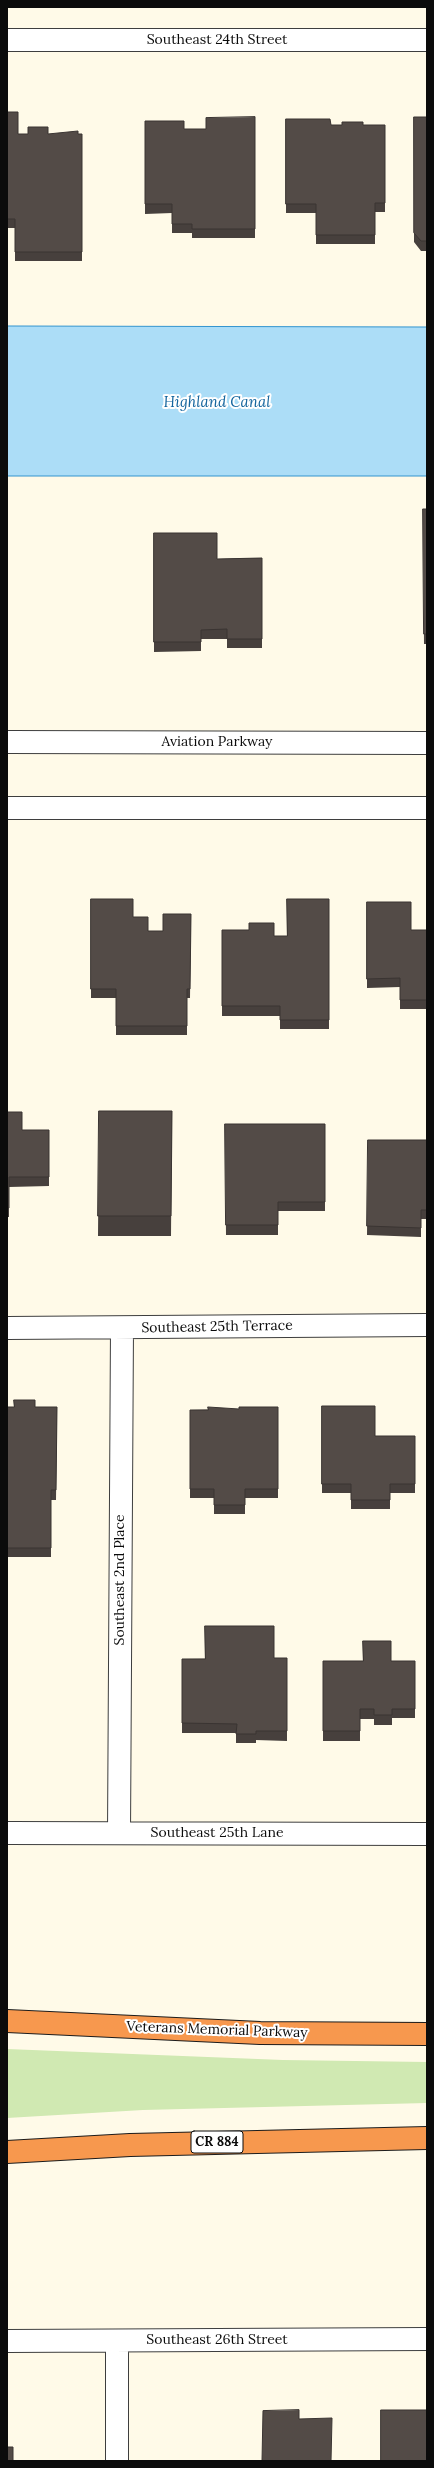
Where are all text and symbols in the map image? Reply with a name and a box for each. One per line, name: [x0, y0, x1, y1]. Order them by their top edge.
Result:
street label: Southeast 24th Street: [147, 32, 287, 48]
water label: Highland Canal: [164, 394, 270, 412]
street label: Aviation Parkway: [161, 734, 273, 750]
street label: Southeast 25th Terrace: [141, 1317, 293, 1337]
street label: Southeast 2nd Place: [112, 1514, 128, 1646]
street label: Southeast 25th Lane: [151, 1825, 283, 1841]
street label: Veterans Memorial Parkway: [126, 2018, 308, 2042]
road number: CR 884: [191, 2131, 243, 2153]
street label: Southeast 26th Street: [146, 2332, 288, 2348]

